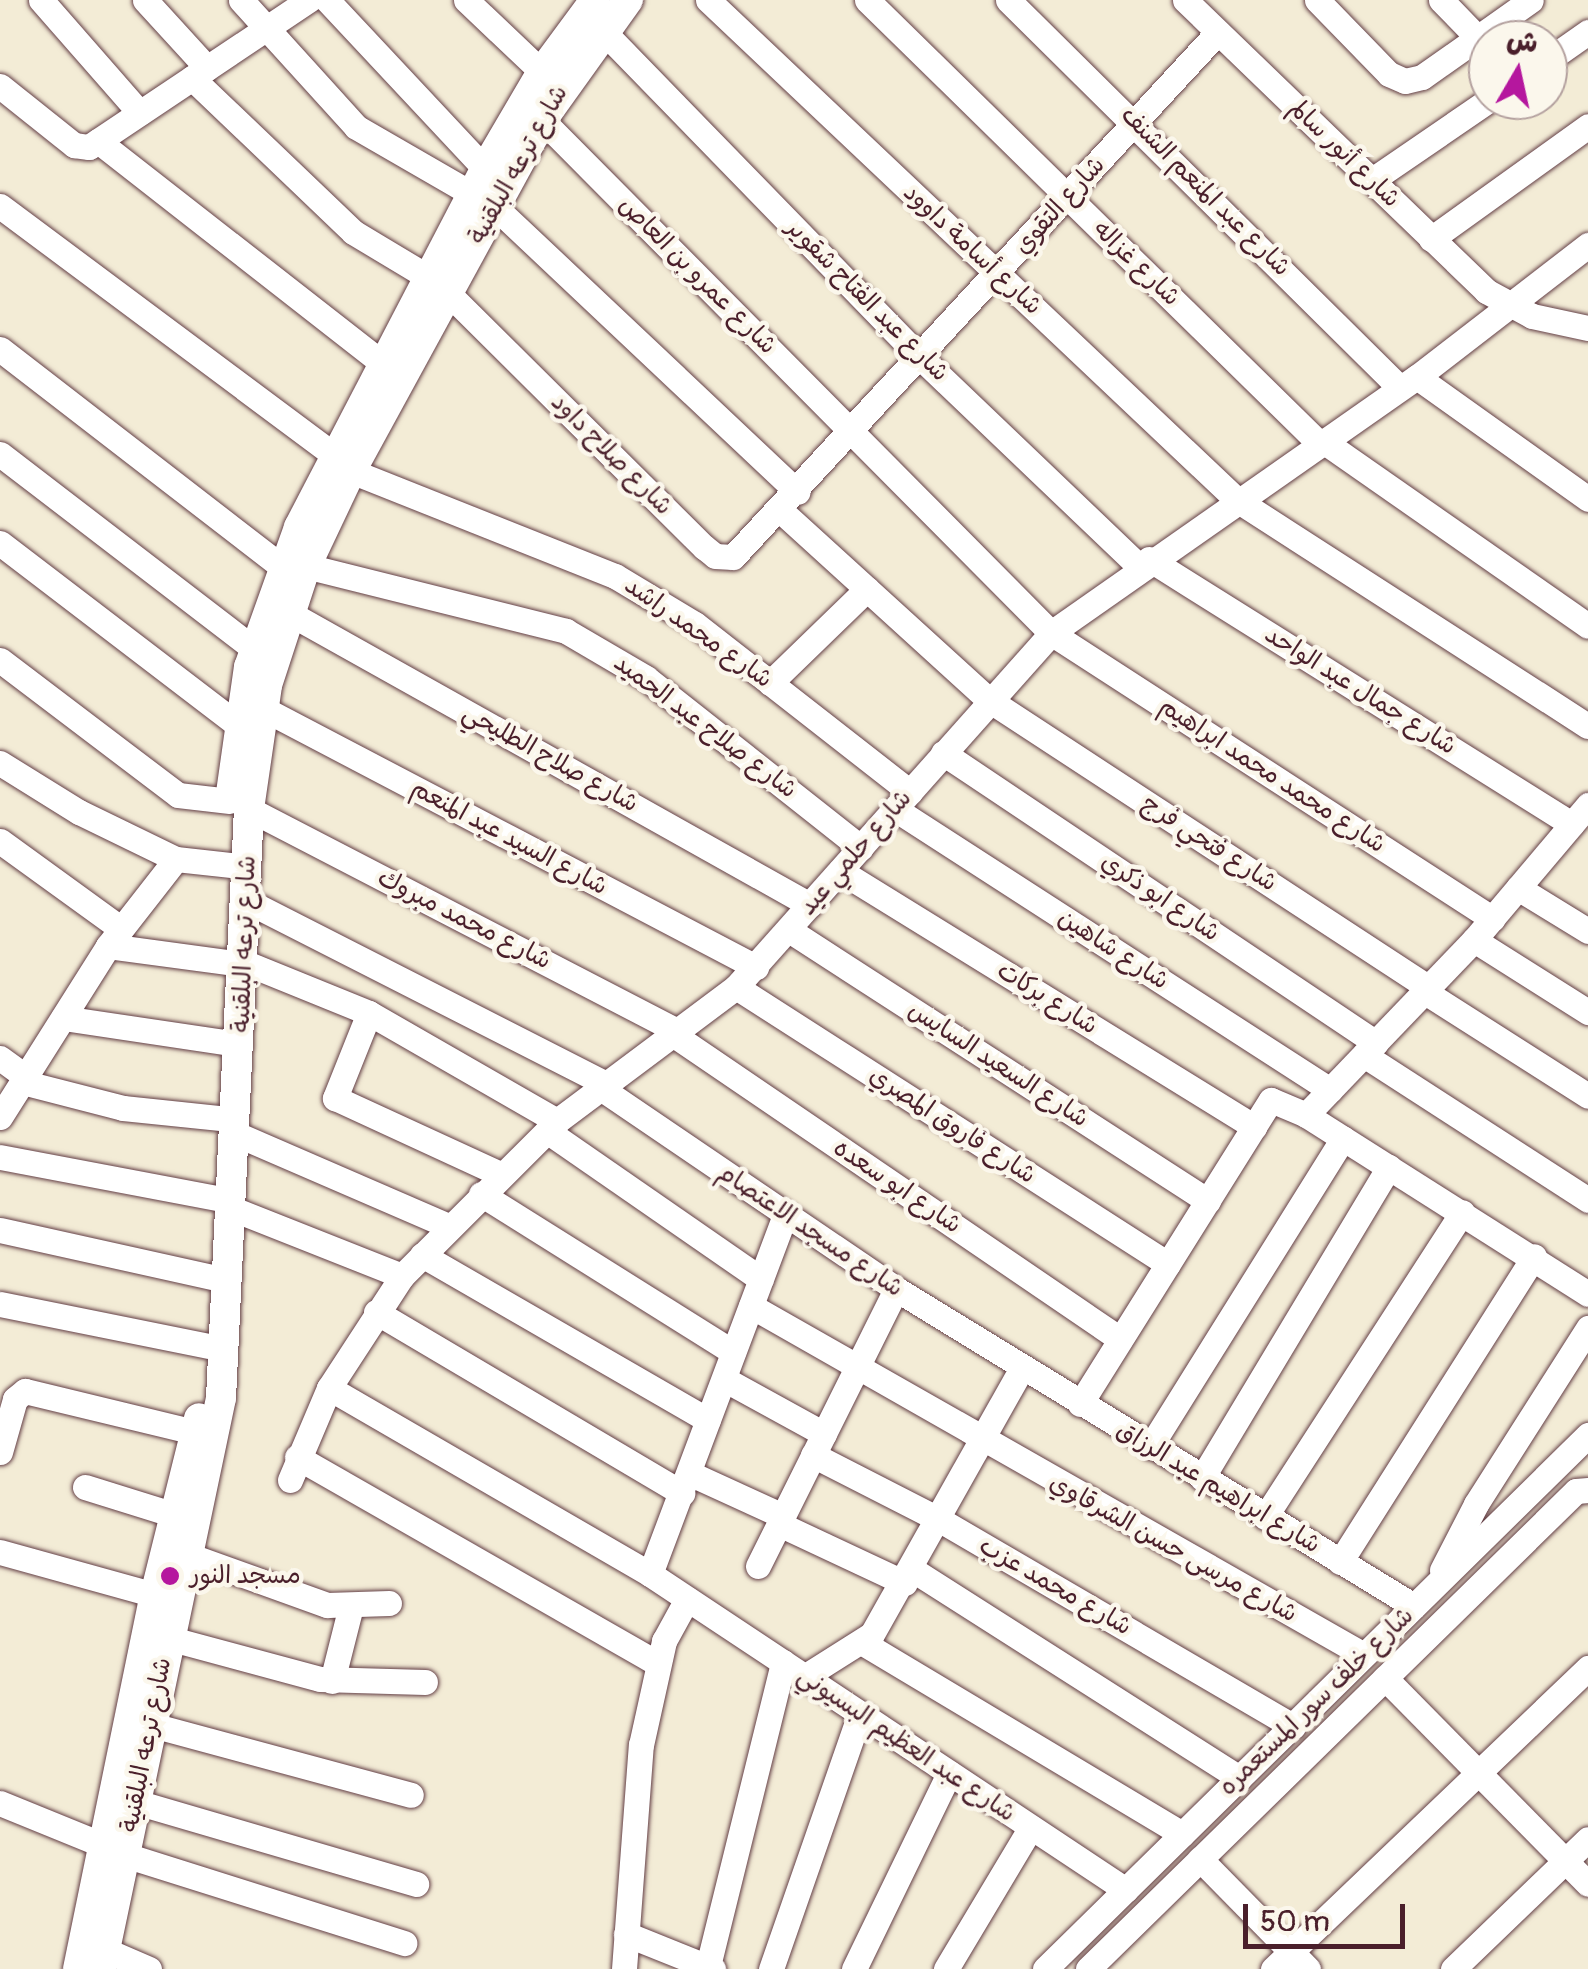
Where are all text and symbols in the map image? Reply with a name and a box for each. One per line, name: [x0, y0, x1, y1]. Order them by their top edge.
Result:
north arrow: [1468, 20, 1568, 120]
text: ش: [1505, 22, 1540, 62]
street label: شارع ترعه البلقنية: [463, 80, 575, 250]
street label: شارع أنور سالم: [1282, 93, 1406, 215]
street label: شارع عبد المنعم الشنف: [1114, 101, 1296, 283]
street label: شارع التقوي: [1008, 151, 1112, 261]
street label: شارع أسامة داوود: [896, 178, 1048, 322]
street label: شارع عمرو بن العاص: [612, 191, 782, 361]
street label: شارع عبد الفتاح شقوير: [780, 214, 954, 388]
street label: شارع غزاله: [1086, 215, 1186, 313]
street label: شارع صلاح داود: [544, 388, 678, 522]
street label: شارع محمد راشد: [618, 571, 778, 695]
street label: شارع جمال عبد الواحد: [1259, 620, 1461, 762]
street label: شارع صلاح عبد الحميد: [607, 648, 803, 806]
street label: شارع محمد محمد ابراهيم: [1153, 692, 1391, 860]
street label: شارع صلاح الطليحي: [457, 698, 643, 820]
street label: شارع السيد عبد المنعم: [406, 774, 612, 902]
street label: شارع حلمي عيد: [793, 784, 919, 922]
street label: شارع فتحي فرج: [1136, 789, 1282, 899]
street label: شارع ابو ذكري: [1095, 847, 1225, 949]
street label: شارع ترعه البلقنية: [227, 855, 263, 1033]
street label: شارع محمد مبروك: [372, 863, 556, 977]
street label: شارع شاهين: [1052, 903, 1174, 997]
street label: شارع بركات: [991, 956, 1103, 1042]
street label: شارع السعيد السايس: [902, 996, 1094, 1134]
street label: شارع فاروق المصري: [863, 1061, 1041, 1191]
street label: شارع ابو سعده: [827, 1133, 967, 1241]
street label: شارع مسجد الاعتصام: [711, 1158, 909, 1304]
street label: شارع ابراهيم عبد الرزاق: [1111, 1415, 1325, 1561]
street label: شارع مرسى حسن الشرقاوي: [1044, 1468, 1302, 1630]
street label: شارع محمد عزب: [973, 1531, 1137, 1643]
place label: مسجد النور: [190, 1561, 301, 1591]
marker: مسجد النور: [159, 1565, 181, 1587]
street label: شارع خلف سور المستعمره: [1214, 1601, 1420, 1803]
street label: شارع ترعه البلقنية: [115, 1655, 179, 1835]
street label: شارع عبد العظيم البسيوني: [791, 1661, 1021, 1829]
scale bar: [1248, 1884, 1410, 1946]
text: 50 m: [1260, 1903, 1330, 1940]

